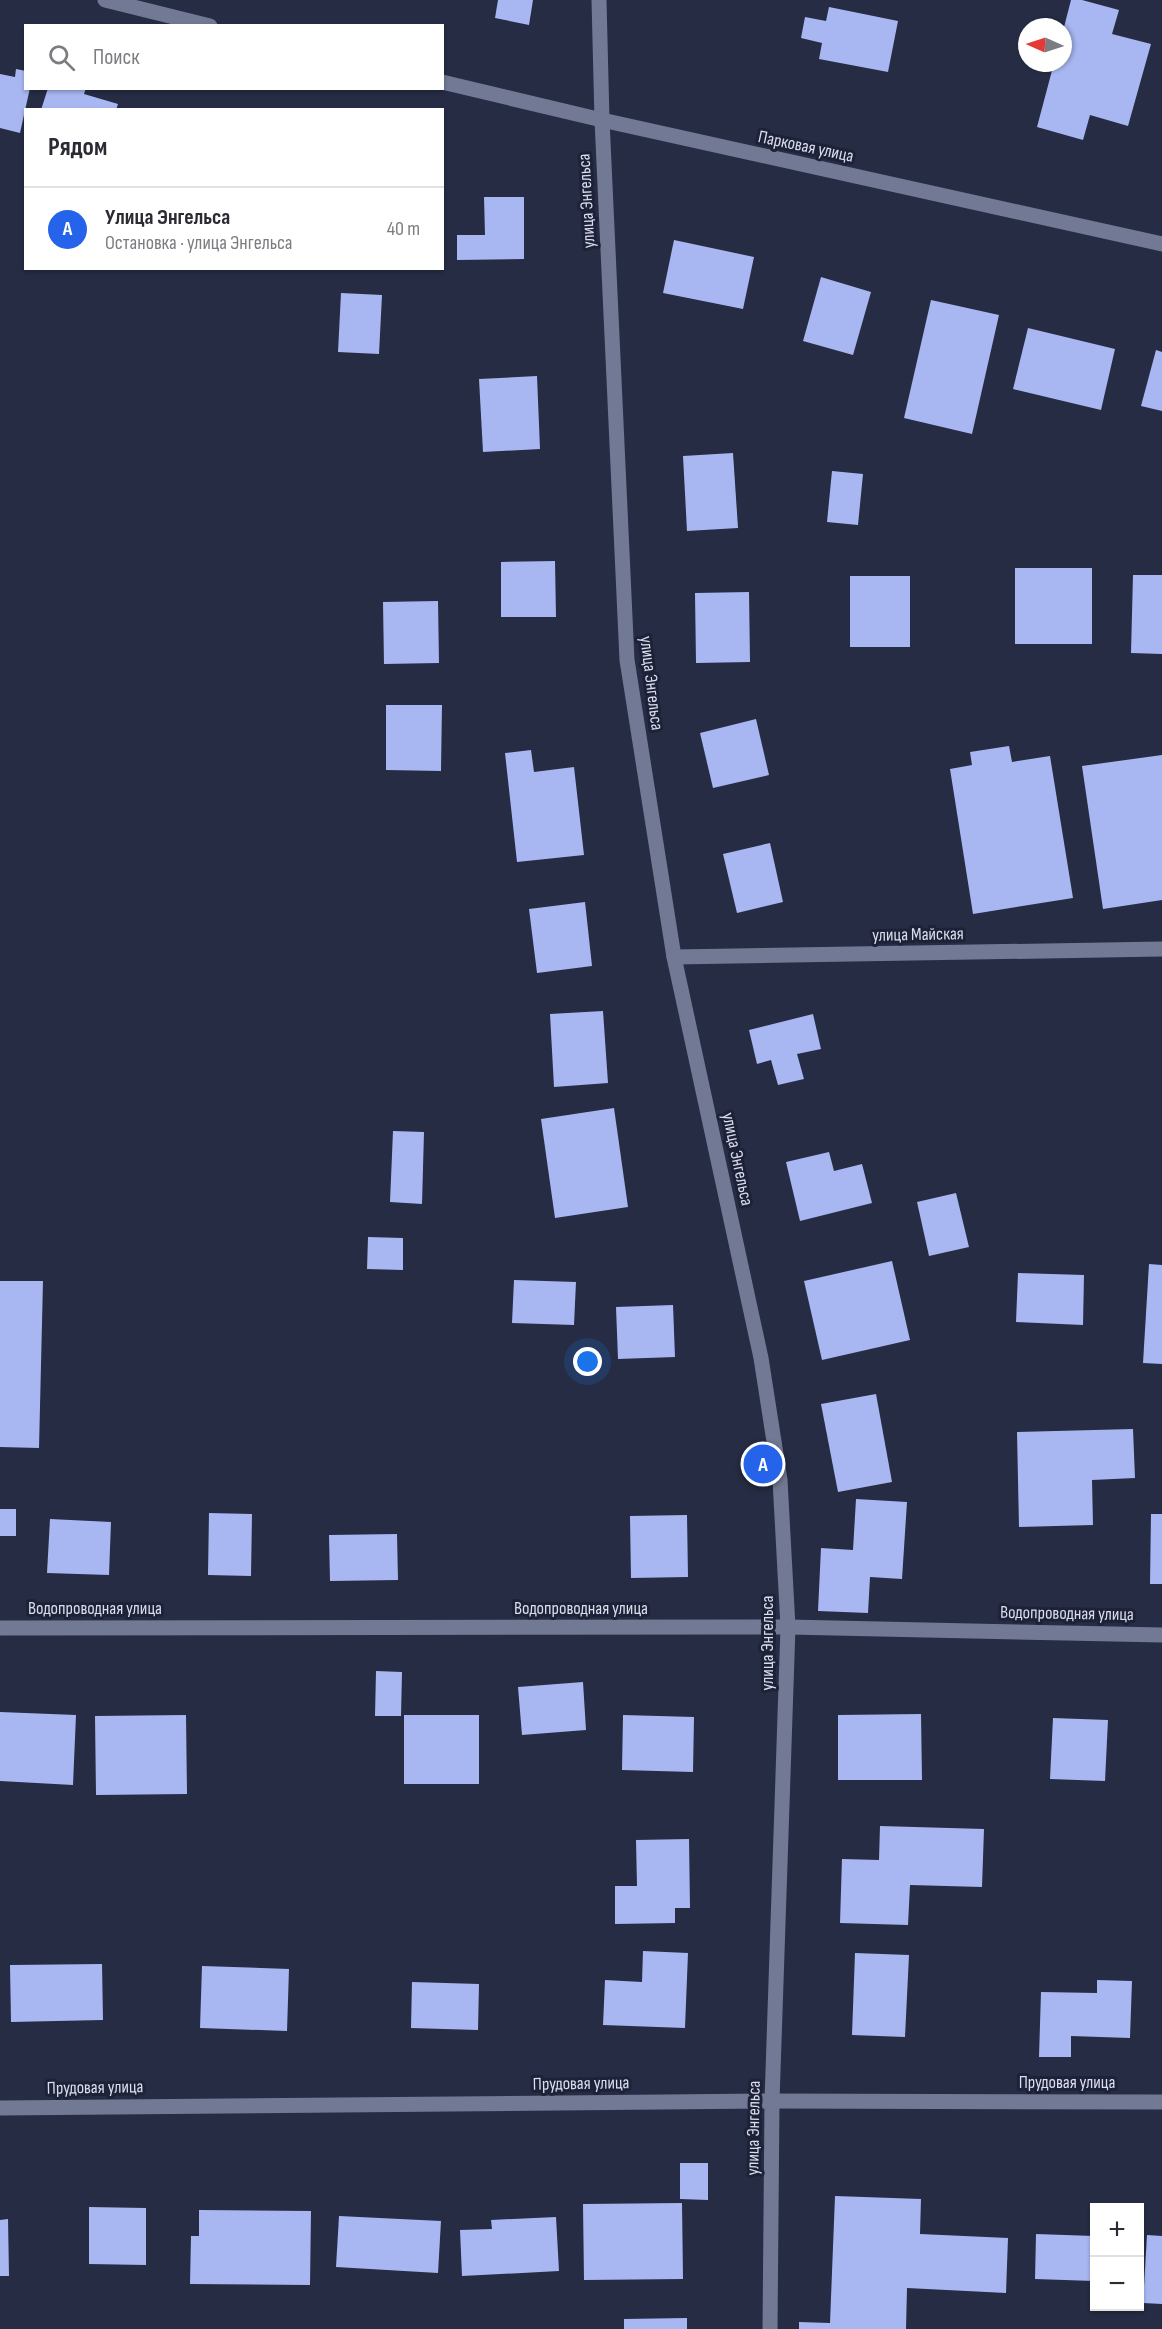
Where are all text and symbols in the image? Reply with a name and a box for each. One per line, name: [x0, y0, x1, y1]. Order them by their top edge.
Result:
north arrow: [1018, 18, 1072, 72]
search box: [24, 24, 444, 90]
icon: search: [45, 41, 78, 74]
text: Поиск: [93, 44, 139, 71]
street label: Парковая улица: [756, 126, 856, 167]
text: Рядом: [48, 132, 107, 163]
street label: улица Энгельса: [574, 153, 599, 249]
text: Улица Энгельса: [105, 204, 230, 231]
text: A: [63, 217, 72, 241]
text: 40 m: [387, 217, 420, 241]
text: Остановка · улица Энгельса: [105, 231, 292, 255]
street label: улица Энгельса: [635, 635, 668, 731]
street label: улица Майская: [872, 923, 964, 946]
street label: улица Энгельса: [717, 1111, 758, 1208]
your location: [573, 1347, 602, 1376]
pin: A: [744, 1442, 783, 1486]
street label: улица Энгельса: [757, 1596, 778, 1690]
street label: Водопроводная улица: [28, 1598, 162, 1619]
street label: Водопроводная улица: [514, 1598, 648, 1619]
street label: Водопроводная улица: [1000, 1602, 1134, 1625]
street label: Прудовая улица: [532, 2072, 630, 2095]
street label: Прудовая улица: [1019, 2072, 1115, 2093]
street label: Прудовая улица: [46, 2076, 144, 2099]
street label: улица Энгельса: [742, 2080, 765, 2176]
map controls: [1090, 2203, 1144, 2311]
button: +: [1090, 2203, 1144, 2257]
button: −: [1090, 2257, 1144, 2311]

